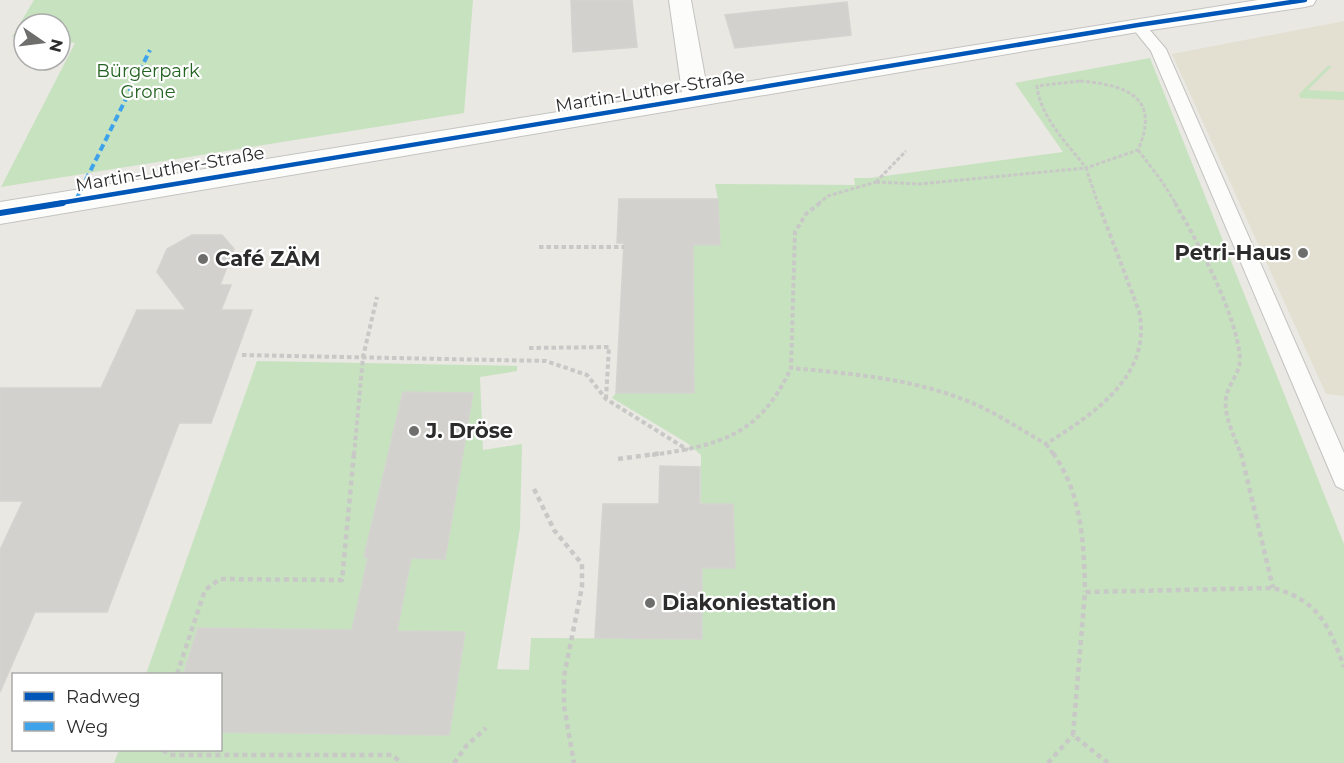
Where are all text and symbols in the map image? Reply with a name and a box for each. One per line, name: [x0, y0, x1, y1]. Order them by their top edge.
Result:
north arrow: [12, 12, 72, 72]
text: N: [45, 37, 67, 54]
park label: Bürgerpark Grone: [96, 60, 200, 103]
street label: Martin-Luther-Straße: [554, 65, 746, 117]
street label: Martin-Luther-Straße: [74, 142, 266, 196]
place label: Petri-Haus: [1175, 240, 1291, 265]
place label: Café ZÄM: [215, 246, 321, 271]
marker: Petri-Haus: [1296, 246, 1310, 260]
marker: Café ZÄM: [196, 252, 210, 266]
place label: J. Dröse: [425, 418, 513, 443]
marker: J. Dröse: [407, 424, 421, 438]
place label: Diakoniestation: [662, 590, 836, 615]
marker: Diakoniestation: [643, 596, 657, 610]
legend: [12, 673, 222, 751]
text: Radweg: [66, 686, 141, 708]
text: Weg: [66, 716, 108, 738]

